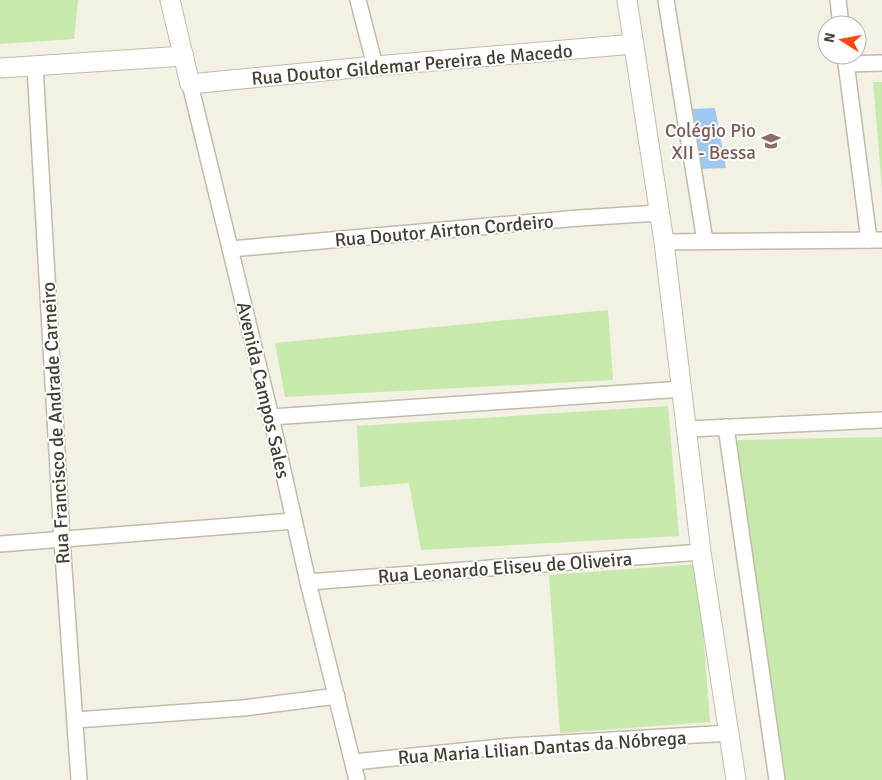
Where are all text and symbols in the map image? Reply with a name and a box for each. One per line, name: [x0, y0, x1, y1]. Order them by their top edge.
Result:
north arrow: [817, 15, 867, 65]
text: N: [820, 31, 839, 44]
street label: Rua Doutor Gildemar Pereira de Macedo: [250, 39, 574, 91]
place label: Colégio Pio XII - Bessa: [665, 119, 756, 165]
school or university icon: Colégio Pio XII - Bessa: [760, 130, 782, 152]
street label: Rua Doutor Airton Cordeiro: [334, 209, 555, 253]
street label: Rua Francisco de Andrade Carneiro: [37, 281, 75, 565]
street label: Avenida Campos Sales: [231, 300, 295, 481]
street label: Rua Leonardo Eliseu de Oliveira: [377, 547, 633, 589]
street label: Rua Maria Lilian Dantas da Nóbrega: [397, 726, 687, 770]

